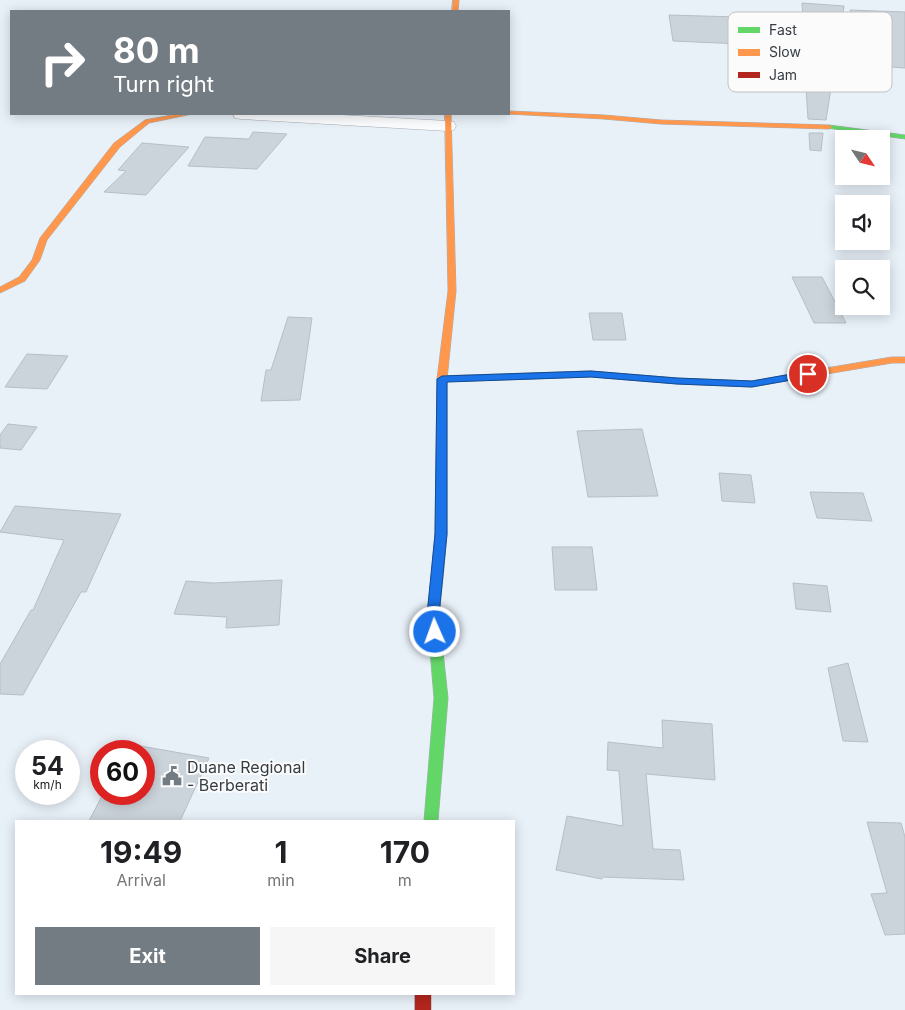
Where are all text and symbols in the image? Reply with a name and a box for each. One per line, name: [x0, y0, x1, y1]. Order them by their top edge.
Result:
legend: [728, 12, 892, 92]
text: Fast: [769, 21, 797, 38]
text: 80 m: [113, 29, 200, 71]
icon: right: [30, 30, 95, 95]
text: Slow: [769, 43, 801, 60]
text: Jam: [769, 66, 797, 83]
text: Turn right: [113, 71, 214, 97]
north arrow: [835, 130, 890, 185]
map controls: [835, 130, 890, 315]
button: sound: [835, 195, 890, 250]
button: search: [835, 260, 890, 315]
pin: [787, 353, 829, 395]
icon: arrive: [794, 360, 822, 388]
position arrow: [408, 605, 460, 657]
speed limit sign: 60: [90, 740, 155, 805]
text: 54: [31, 751, 64, 781]
place label: Duane Regional - Berberati: [187, 757, 305, 795]
public building icon: Duane Regional - Berberati: [161, 765, 183, 787]
text: km/h: [33, 777, 62, 792]
text: 19:49: [100, 834, 182, 870]
text: 1: [275, 834, 287, 870]
text: 170: [380, 834, 430, 870]
text: Arrival: [117, 870, 166, 890]
text: min: [267, 870, 295, 890]
text: m: [398, 870, 412, 890]
button: Exit: [35, 927, 260, 985]
button: Share: [270, 927, 495, 985]

